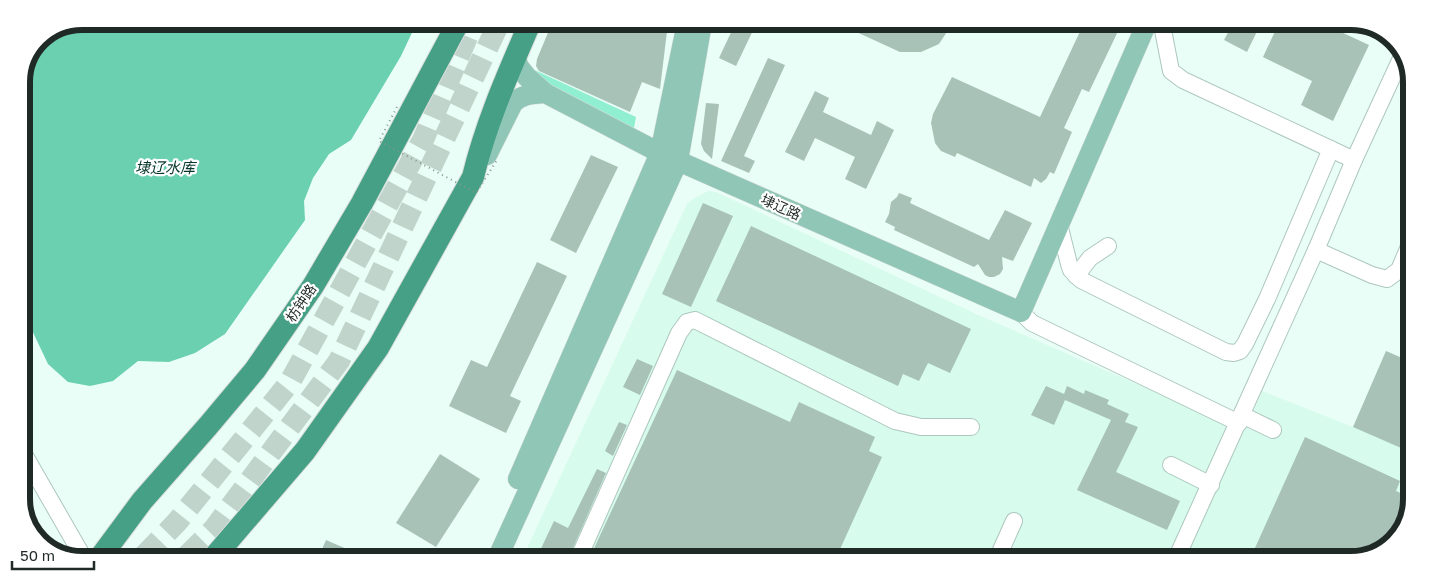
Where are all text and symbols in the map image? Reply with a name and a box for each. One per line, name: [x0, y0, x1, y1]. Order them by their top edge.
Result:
water label: 埭辽水库: [135, 158, 198, 176]
street label: 埭辽路: [759, 190, 804, 223]
street label: 枋钟路: [282, 281, 319, 325]
scale bar: [12, 538, 95, 570]
text: 50 m: [20, 546, 55, 564]

